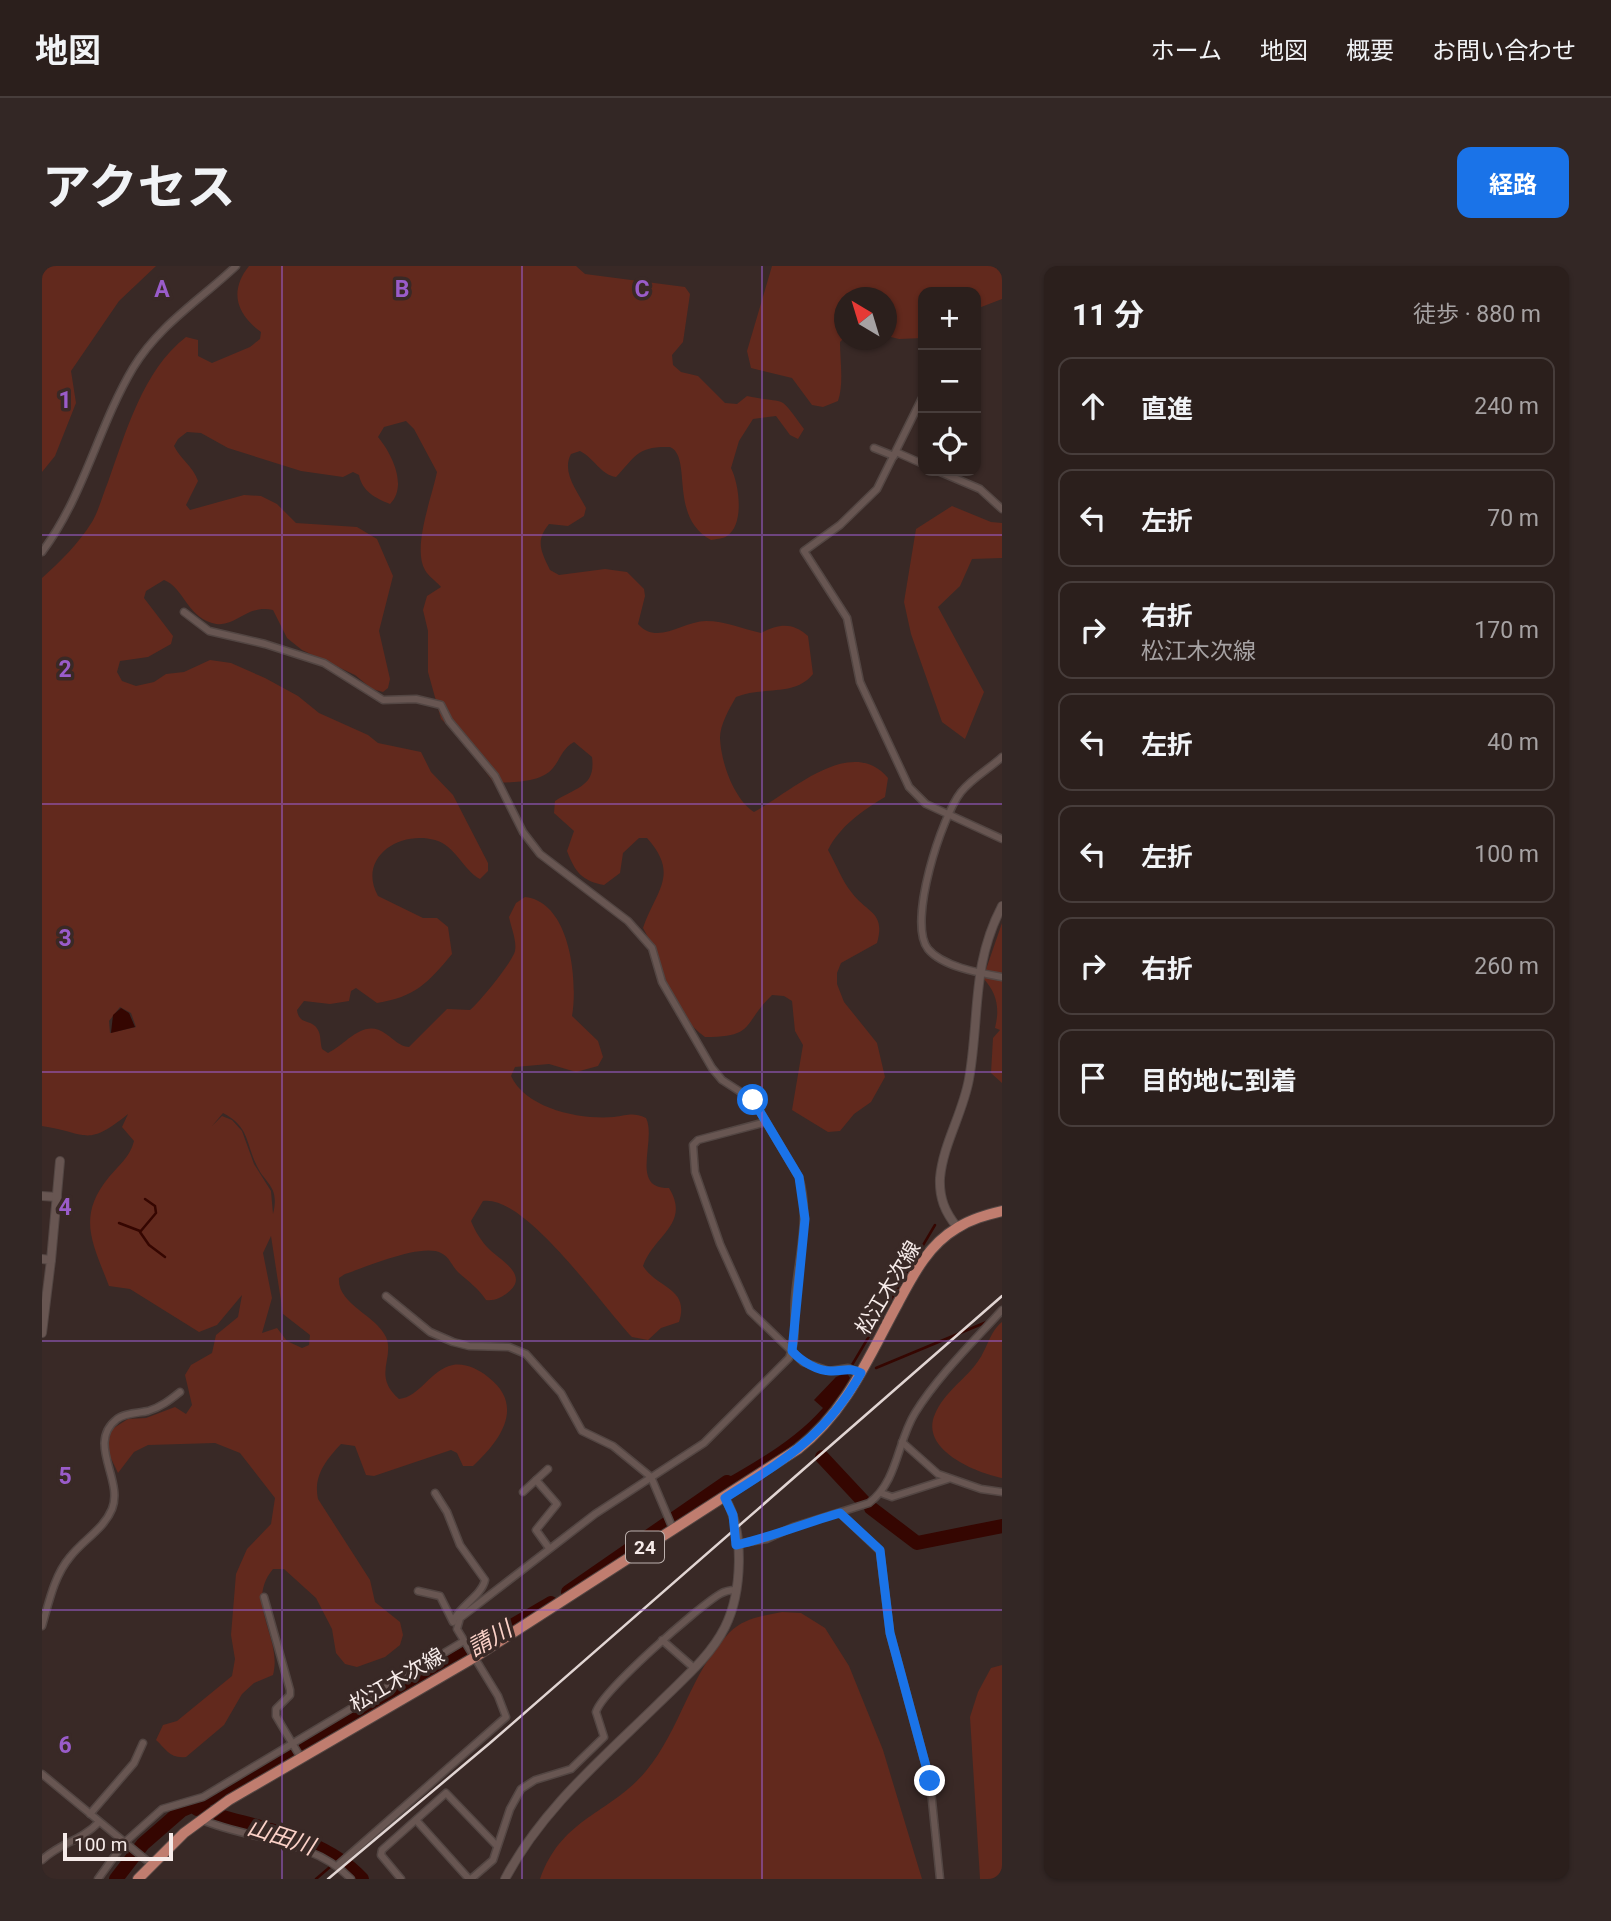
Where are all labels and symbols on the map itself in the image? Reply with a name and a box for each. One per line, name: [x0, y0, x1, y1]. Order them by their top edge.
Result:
text: A: [154, 276, 170, 303]
text: B: [395, 276, 409, 303]
text: C: [634, 276, 650, 303]
north arrow: [834, 287, 897, 350]
text: 1: [58, 387, 72, 414]
text: 2: [58, 656, 72, 683]
text: 3: [58, 925, 72, 952]
route start: [737, 1084, 768, 1115]
text: 4: [58, 1194, 72, 1221]
street label: 松江木次線: [851, 1237, 925, 1339]
text: 5: [58, 1463, 72, 1490]
road number: 24: [626, 1532, 664, 1562]
water label: 請川: [463, 1614, 519, 1662]
street label: 松江木次線: [346, 1643, 448, 1717]
text: 6: [58, 1732, 72, 1759]
route end: [914, 1765, 945, 1796]
water label: 山田川: [244, 1813, 321, 1861]
scale bar: [63, 1830, 173, 1862]

